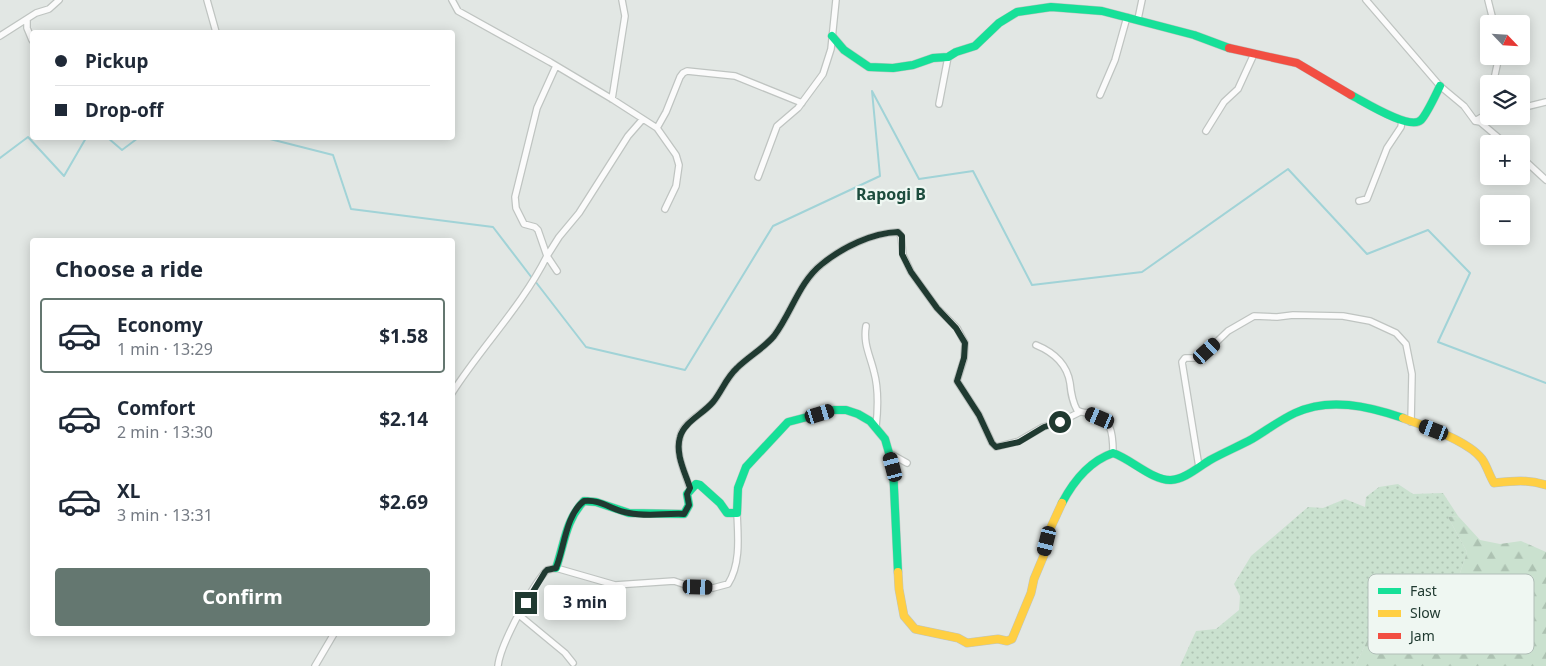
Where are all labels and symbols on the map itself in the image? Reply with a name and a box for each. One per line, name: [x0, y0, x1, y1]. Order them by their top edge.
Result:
north arrow: [1480, 15, 1530, 65]
district label: Rapogi B: [856, 183, 926, 205]
car: [1190, 335, 1223, 367]
car: [803, 402, 836, 426]
car: [1083, 405, 1116, 431]
route start: [1049, 411, 1071, 433]
car: [1417, 418, 1450, 442]
car: [881, 451, 904, 483]
car: [1036, 525, 1057, 557]
legend: [1368, 574, 1534, 654]
car: [682, 579, 713, 595]
text: Fast: [1410, 581, 1437, 600]
callout: 3 min: [544, 586, 626, 620]
route end: [515, 592, 537, 614]
text: Slow: [1410, 603, 1441, 622]
text: Jam: [1408, 626, 1435, 645]

